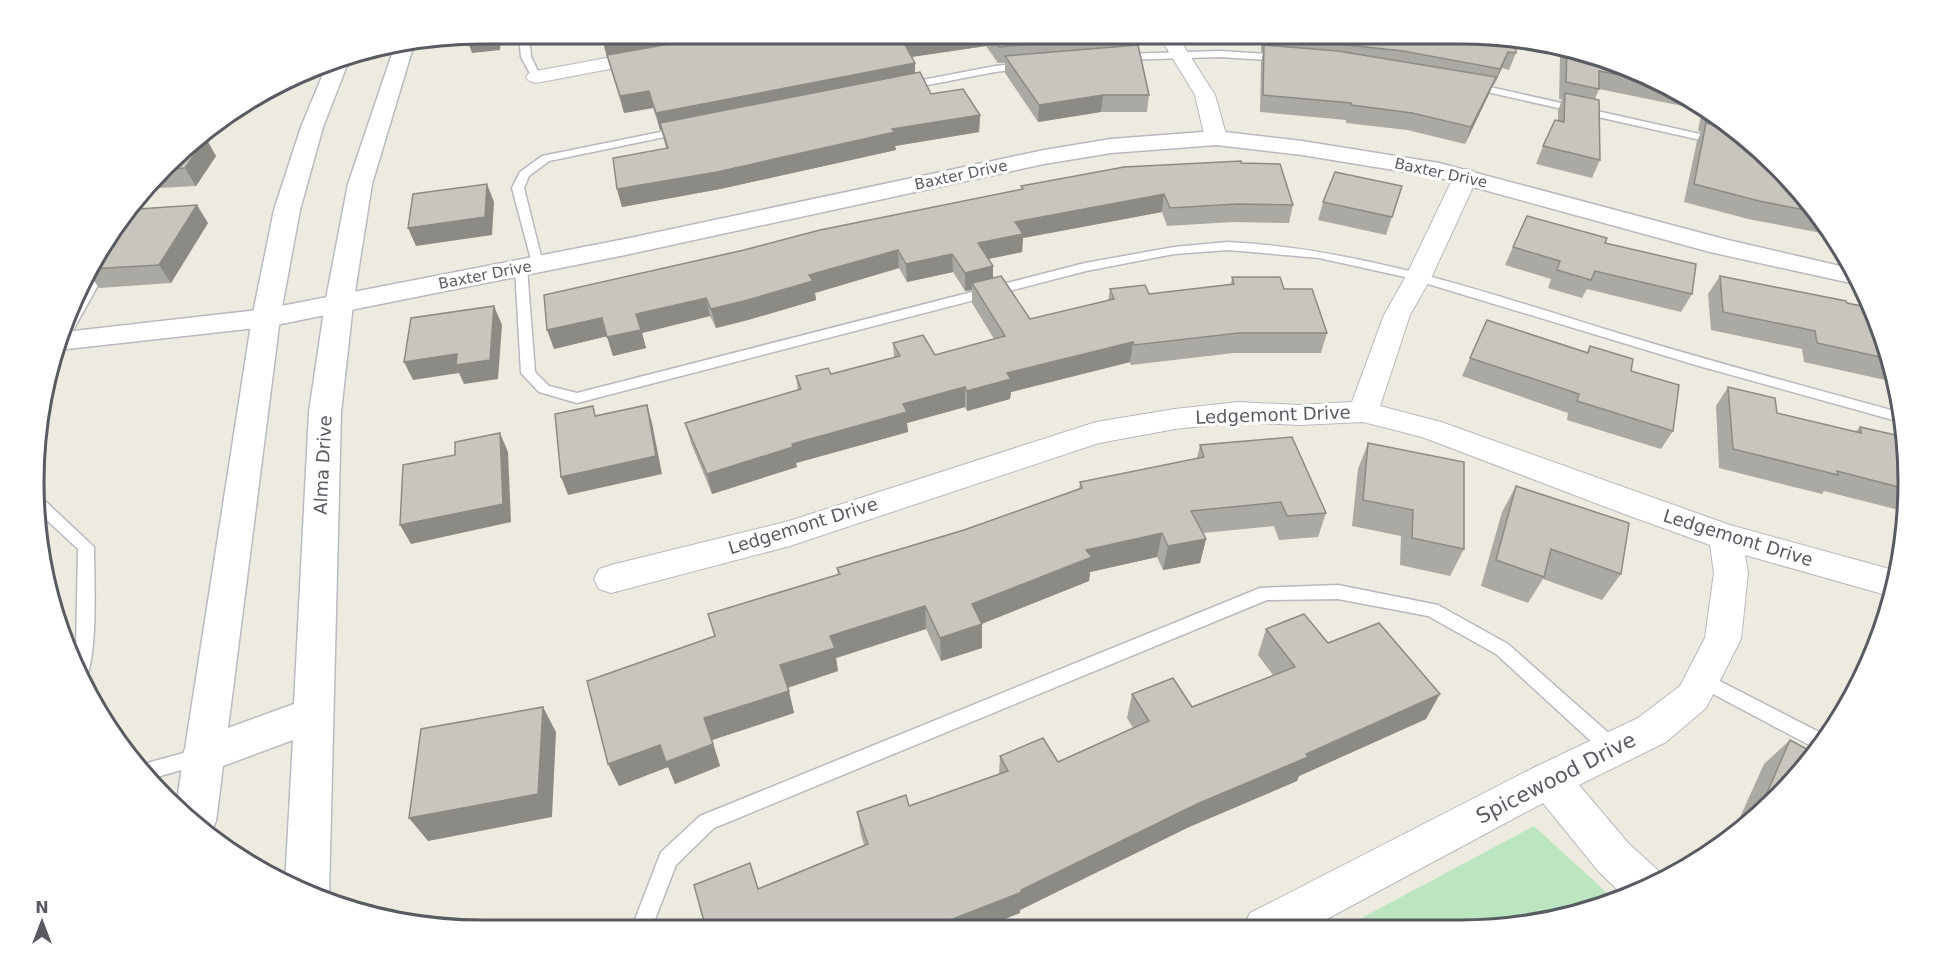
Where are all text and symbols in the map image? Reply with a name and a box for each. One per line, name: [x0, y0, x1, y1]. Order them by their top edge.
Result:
street label: Baxter Drive: [1393, 154, 1489, 192]
street label: Baxter Drive: [913, 156, 1009, 194]
street label: Baxter Drive: [437, 257, 533, 293]
street label: Ledgemont Drive: [1195, 401, 1351, 428]
street label: Alma Drive: [309, 415, 336, 515]
street label: Ledgemont Drive: [725, 493, 880, 558]
street label: Ledgemont Drive: [1661, 505, 1816, 570]
street label: Spicewood Drive: [1472, 727, 1640, 829]
north arrow: [12, 892, 72, 952]
text: N: [35, 898, 49, 917]

